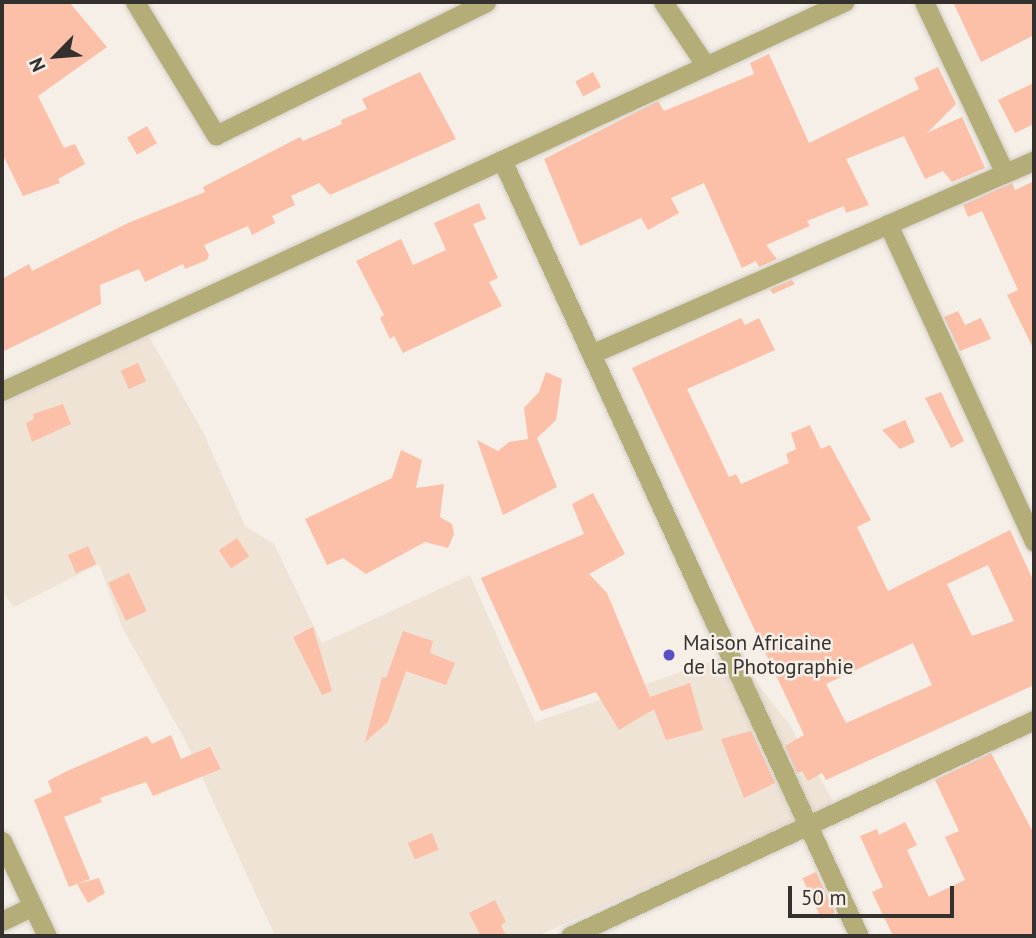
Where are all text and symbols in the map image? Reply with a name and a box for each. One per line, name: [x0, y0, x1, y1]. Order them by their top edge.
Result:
north arrow: [21, 21, 91, 91]
text: N: [23, 54, 50, 76]
place label: Maison Africaine de la Photographie: [683, 630, 853, 680]
marker: Maison Africaine de la Photographie: [661, 647, 677, 663]
scale bar: [791, 872, 957, 916]
text: 50 m: [801, 884, 847, 911]

